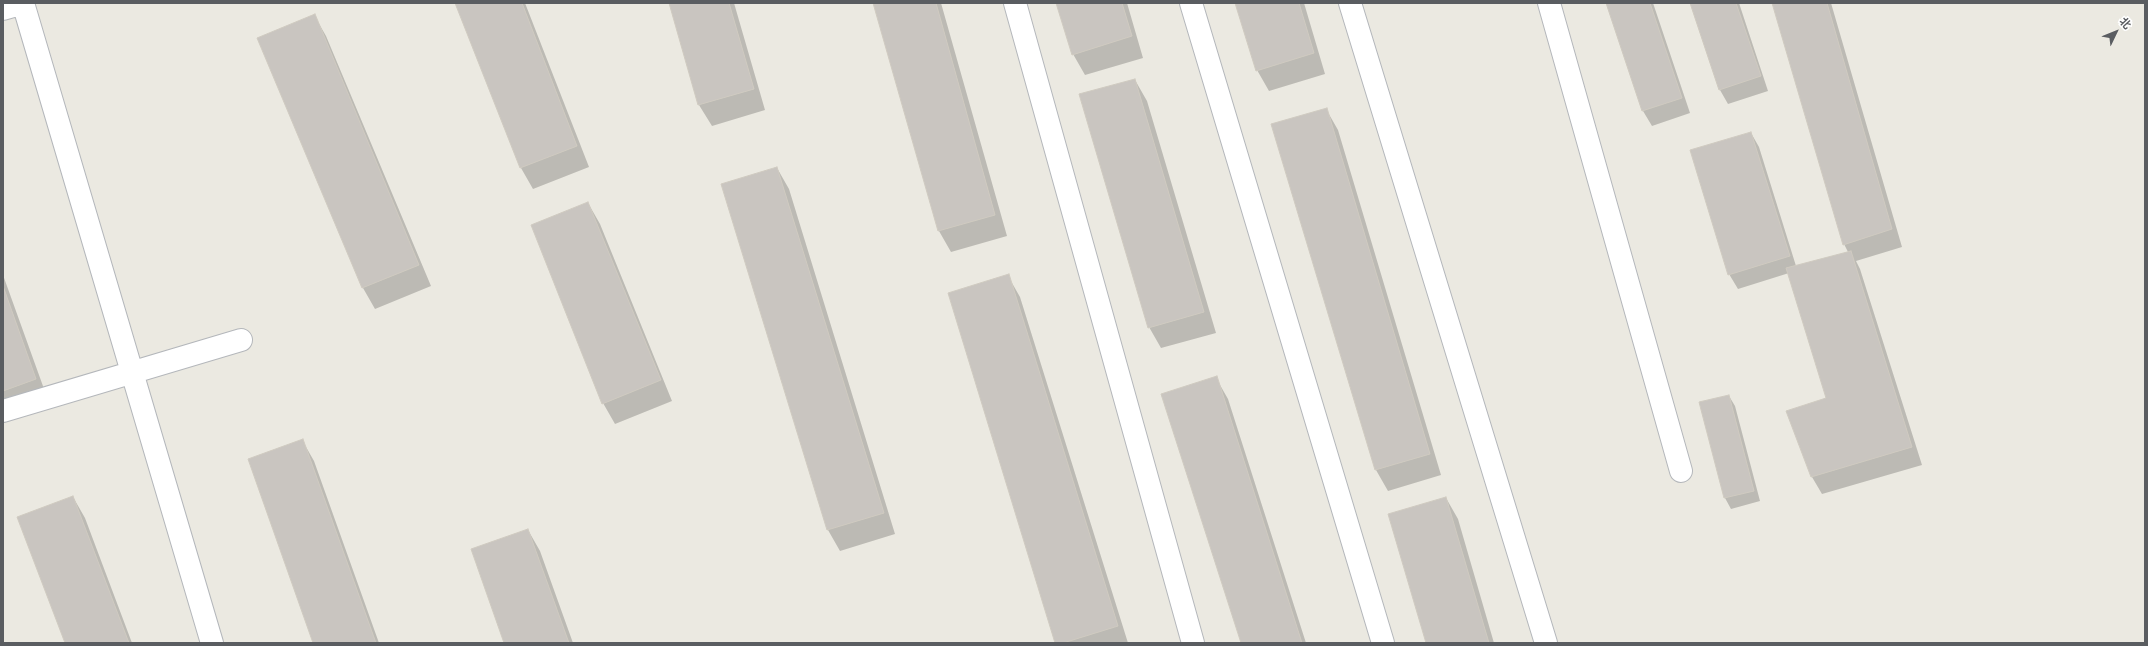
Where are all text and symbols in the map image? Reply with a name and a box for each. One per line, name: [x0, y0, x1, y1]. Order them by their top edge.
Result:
north arrow: [2096, 12, 2136, 52]
text: 北: [2117, 15, 2134, 32]

